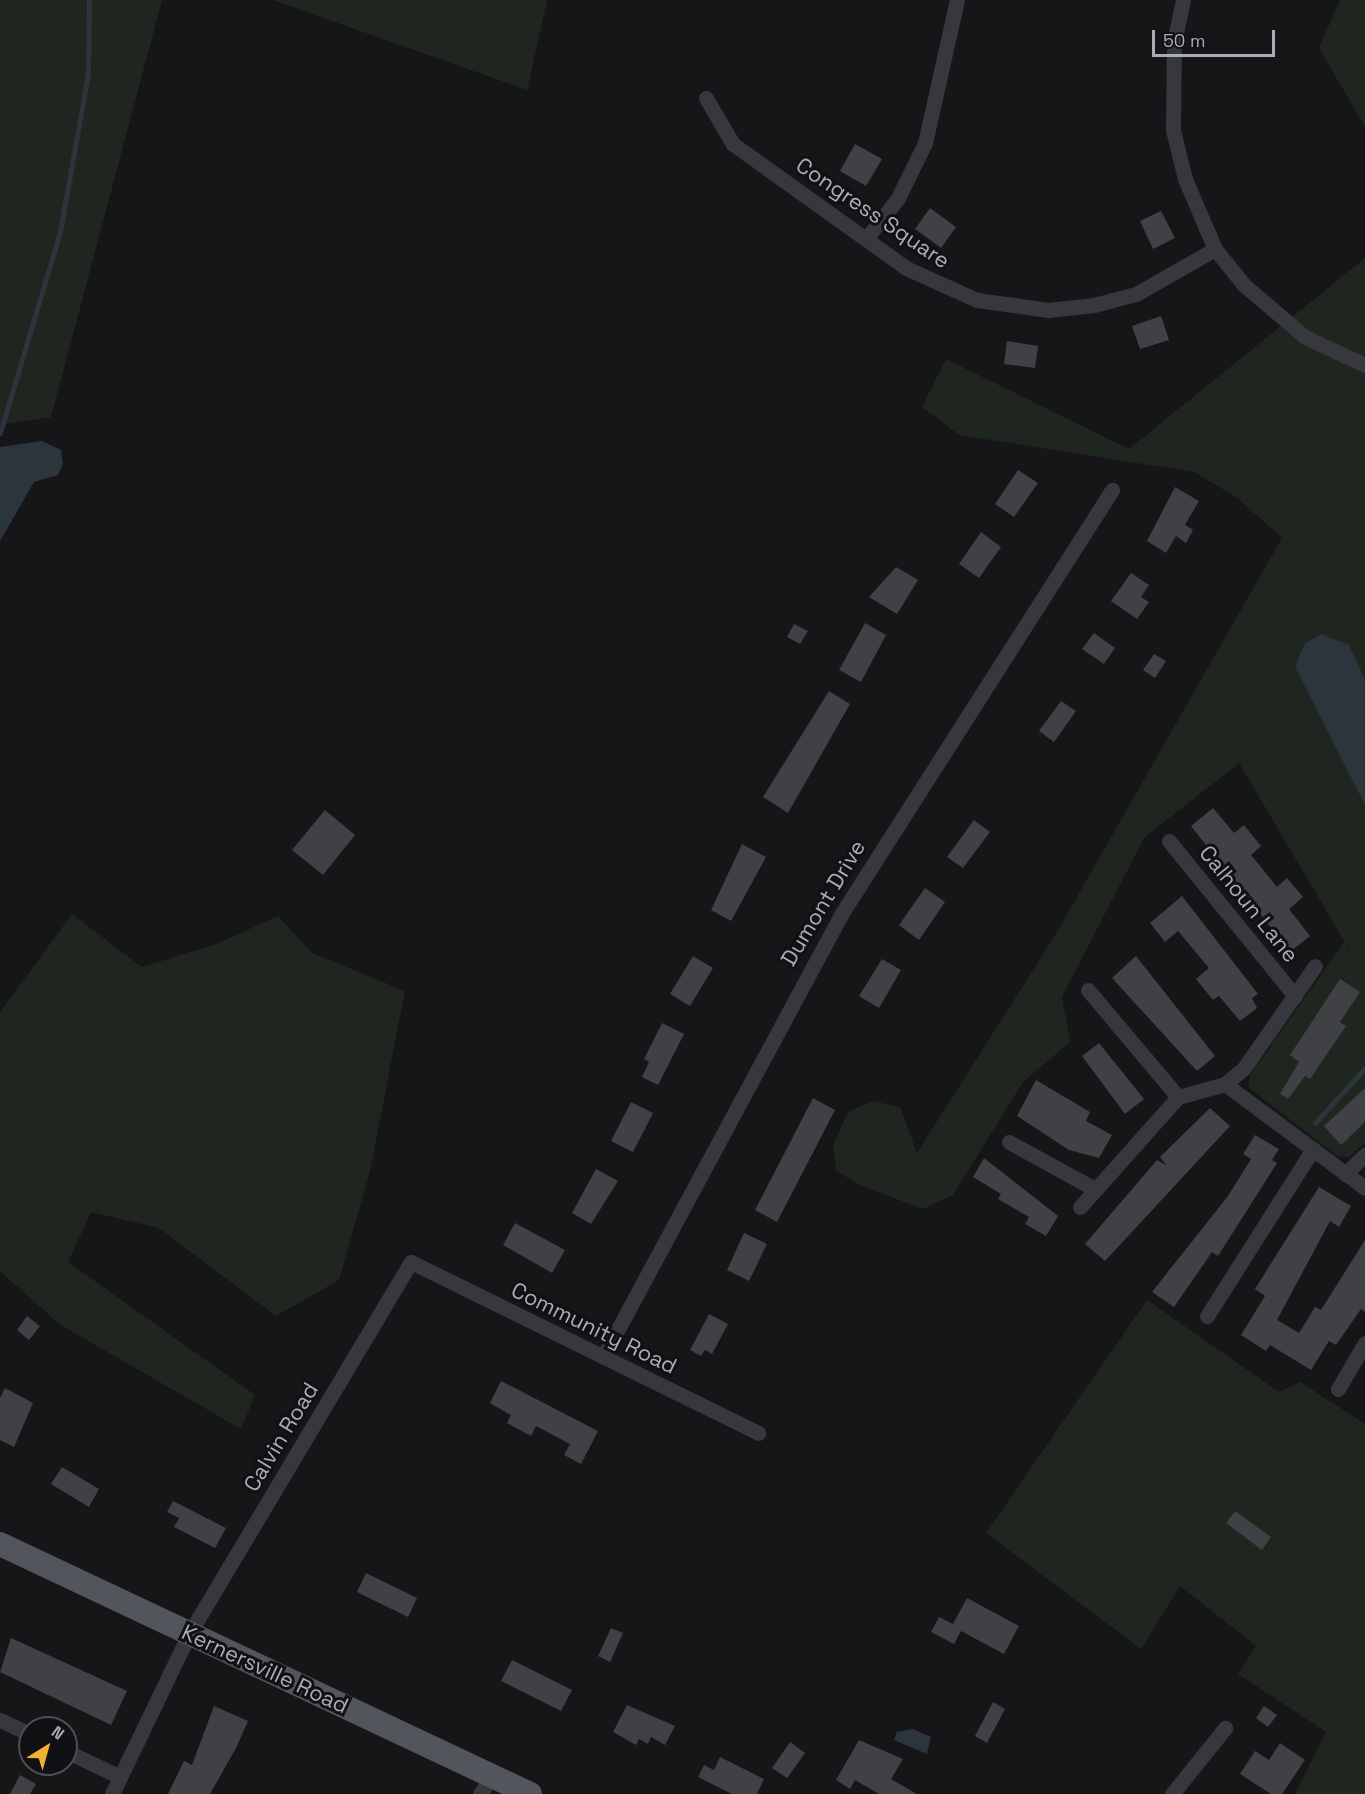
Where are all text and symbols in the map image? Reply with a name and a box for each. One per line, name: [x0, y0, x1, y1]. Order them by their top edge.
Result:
scale bar: [1155, 18, 1278, 56]
text: 50 m: [1163, 29, 1205, 52]
street label: Congress Square: [791, 152, 955, 274]
street label: Dumont Drive: [775, 835, 871, 971]
street label: Calhoun Lane: [1194, 840, 1304, 968]
street label: Community Road: [507, 1276, 681, 1380]
street label: Calvin Road: [238, 1378, 324, 1496]
street label: Kernersville Road: [178, 1619, 352, 1719]
north arrow: [18, 1716, 78, 1776]
text: N: [47, 1721, 69, 1744]

